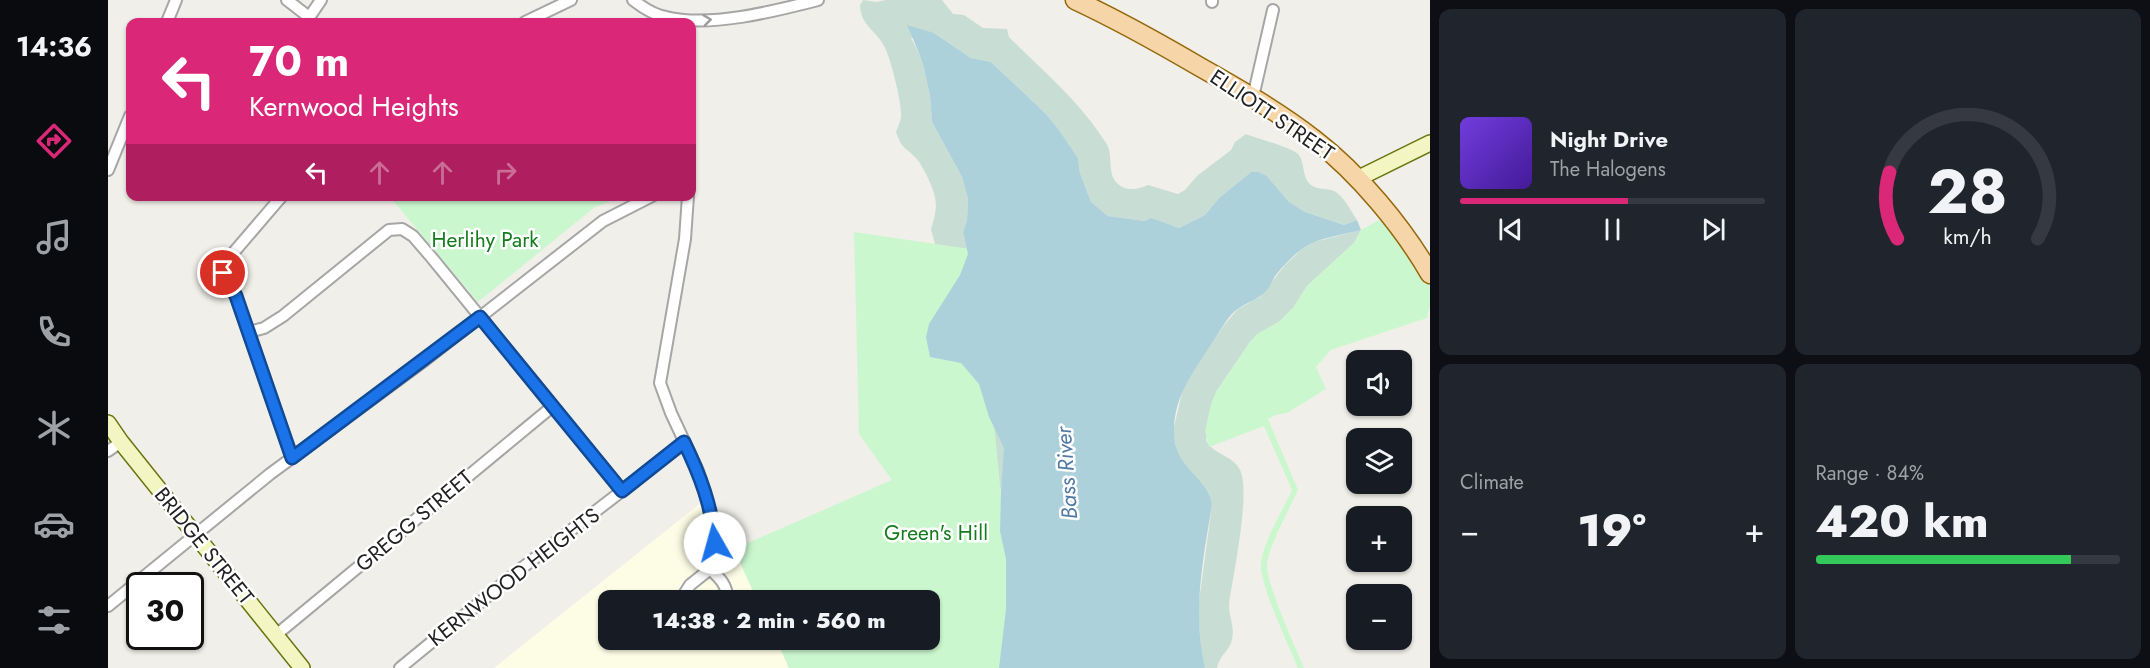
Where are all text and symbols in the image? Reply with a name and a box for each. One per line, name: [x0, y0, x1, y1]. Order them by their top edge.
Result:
one-way arrow: [703, 15, 712, 27]
text: 14:36: [16, 27, 92, 66]
text: 70 m: [249, 31, 349, 92]
icon: left: [150, 42, 228, 120]
street label: ELLIOTT STREET: [1204, 62, 1340, 168]
text: Kernwood Heights: [249, 87, 459, 126]
icon: directions: [33, 120, 75, 162]
text: Night Drive: [1550, 123, 1668, 155]
text: 28: [1928, 146, 2008, 236]
text: The Halogens: [1550, 155, 1666, 184]
icon: left: [300, 156, 333, 189]
icon: ahead: [363, 156, 396, 189]
icon: ahead: [426, 156, 459, 189]
icon: right: [489, 156, 522, 189]
icon: previous: [1494, 213, 1527, 246]
icon: pause: [1596, 213, 1629, 246]
icon: next: [1697, 213, 1730, 246]
icon: music: [33, 216, 75, 258]
text: km/h: [1944, 221, 1992, 252]
park label: Herlihy Park: [431, 225, 539, 255]
pin: [197, 247, 248, 298]
icon: arrive: [206, 256, 239, 289]
icon: phone: [33, 311, 75, 353]
map controls: [1346, 350, 1412, 650]
button: sound: [1346, 350, 1412, 416]
icon: climate: [33, 407, 75, 449]
water label: Bass River: [1047, 424, 1085, 520]
button: layers: [1346, 428, 1412, 494]
text: Range · 84%: [1816, 459, 1924, 488]
street label: GREGG STREET: [349, 463, 479, 579]
text: Climate: [1460, 468, 1524, 497]
street label: BRIDGE STREET: [147, 481, 261, 611]
text: 420 km: [1816, 489, 1989, 554]
text: 19°: [1578, 498, 1646, 563]
street label: KERNWOOD HEIGHTS: [422, 501, 606, 653]
icon: car: [33, 503, 75, 545]
button: +: [1346, 506, 1412, 572]
text: −: [1460, 507, 1479, 554]
text: +: [1744, 507, 1764, 554]
position arrow: [683, 511, 747, 575]
park label: Green's Hill: [884, 518, 988, 548]
speed limit sign: 30: [126, 572, 204, 650]
button: −: [1346, 584, 1412, 650]
icon: filters: [33, 599, 75, 641]
text: 14:38 · 2 min · 560 m: [652, 604, 886, 636]

